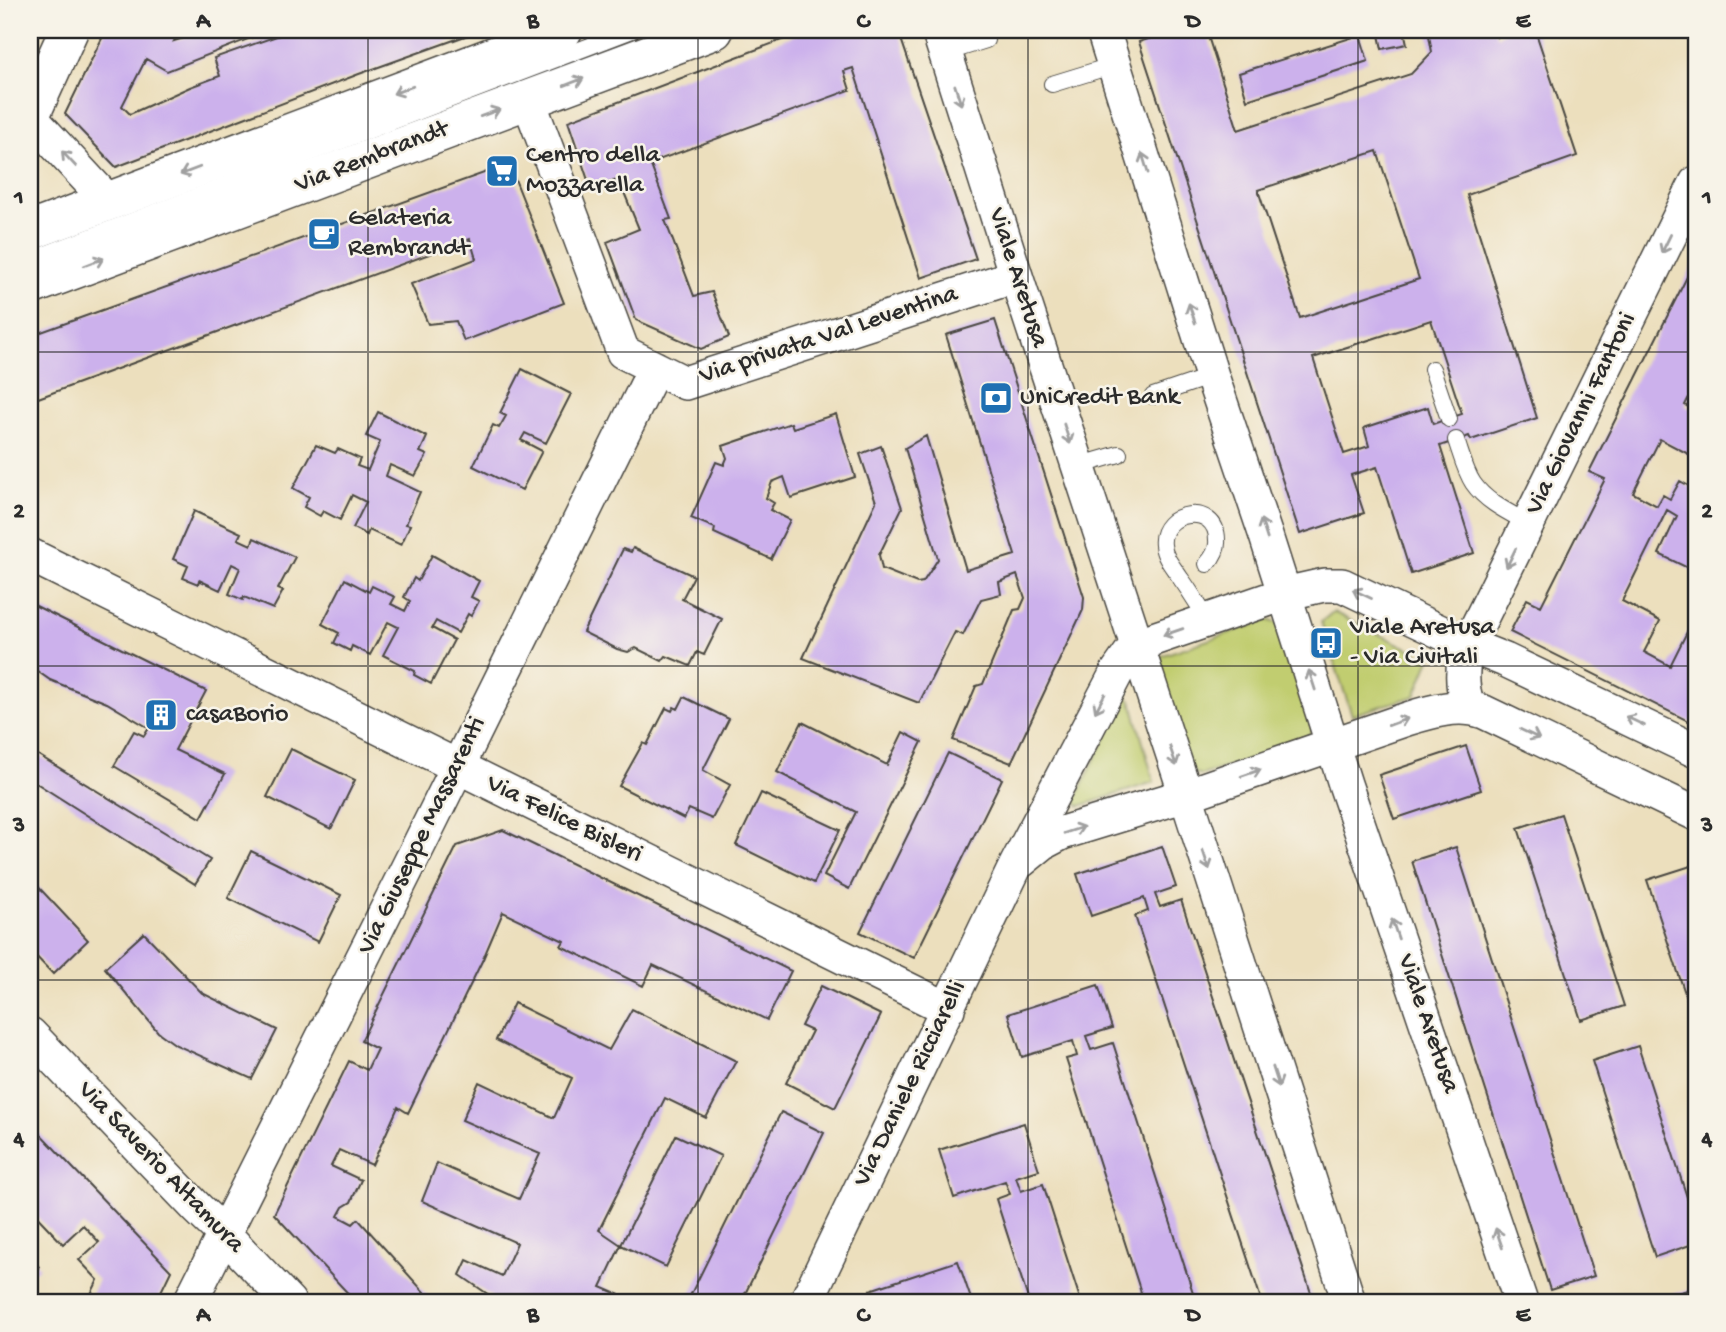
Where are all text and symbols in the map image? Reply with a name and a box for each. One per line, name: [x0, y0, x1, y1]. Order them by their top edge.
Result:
text: A: [195, 9, 211, 36]
text: B: [526, 9, 540, 36]
text: C: [857, 9, 872, 36]
text: D: [1184, 9, 1202, 36]
text: E: [1516, 9, 1532, 36]
one-way arrow: [563, 74, 585, 87]
one-way arrow: [953, 84, 966, 106]
one-way arrow: [392, 85, 414, 98]
one-way arrow: [479, 106, 501, 119]
street label: Via Rembrandt: [290, 114, 455, 202]
place label: Centro della Mozzarella: [526, 141, 661, 202]
one-way arrow: [61, 150, 77, 168]
supermarket icon: Centro della Mozzarella: [483, 152, 521, 190]
one-way arrow: [1137, 152, 1150, 174]
one-way arrow: [179, 165, 201, 178]
text: 1: [13, 185, 24, 212]
text: 1: [1701, 185, 1712, 212]
street label: Viale Aretusa: [980, 203, 1055, 353]
place label: Gelateria Rembrandt: [348, 204, 471, 265]
cafe icon: Gelateria Rembrandt: [305, 215, 343, 253]
one-way arrow: [1658, 233, 1672, 254]
one-way arrow: [82, 255, 104, 267]
street label: Via privata Val Leventina: [695, 279, 963, 393]
one-way arrow: [1185, 302, 1198, 324]
street label: Via Giovanni Fantoni: [1519, 308, 1644, 521]
bank icon: UniCredit Bank: [977, 379, 1015, 417]
place label: UniCredit Bank: [1020, 383, 1181, 414]
one-way arrow: [1061, 423, 1074, 445]
text: 2: [13, 499, 25, 526]
text: 2: [1701, 499, 1713, 526]
one-way arrow: [1257, 518, 1269, 540]
one-way arrow: [1503, 547, 1517, 568]
one-way arrow: [1352, 587, 1373, 600]
place label: Viale Aretusa - Via Civitali: [1349, 613, 1496, 674]
bus stop icon: Viale Aretusa - Via Civitali: [1307, 624, 1345, 662]
one-way arrow: [1163, 627, 1185, 639]
one-way arrow: [1305, 670, 1317, 692]
one-way arrow: [1093, 692, 1107, 713]
building icon: casaBorio: [142, 696, 180, 734]
place label: casaBorio: [186, 700, 288, 731]
street label: Via Giuseppe Massarenti: [352, 712, 494, 961]
one-way arrow: [1625, 714, 1646, 728]
one-way arrow: [1386, 715, 1408, 728]
one-way arrow: [1519, 728, 1540, 741]
one-way arrow: [1168, 745, 1180, 767]
one-way arrow: [1239, 766, 1261, 778]
street label: Via Felice Bisleri: [480, 768, 647, 871]
text: 3: [12, 813, 25, 840]
text: 3: [1700, 813, 1713, 840]
one-way arrow: [1062, 822, 1084, 835]
one-way arrow: [1201, 849, 1214, 871]
one-way arrow: [1388, 919, 1400, 941]
street label: Viale Aretusa: [1388, 950, 1466, 1099]
street label: Via Daniele Ricciarelli: [847, 976, 974, 1193]
one-way arrow: [1271, 1065, 1284, 1087]
street label: Via Saverio Altamura: [69, 1075, 251, 1262]
text: 4: [13, 1127, 25, 1154]
text: 4: [1701, 1127, 1713, 1154]
one-way arrow: [1492, 1227, 1505, 1249]
text: A: [195, 1303, 211, 1330]
text: B: [526, 1303, 540, 1330]
text: C: [857, 1303, 872, 1330]
text: D: [1184, 1303, 1202, 1330]
text: E: [1516, 1303, 1532, 1330]

